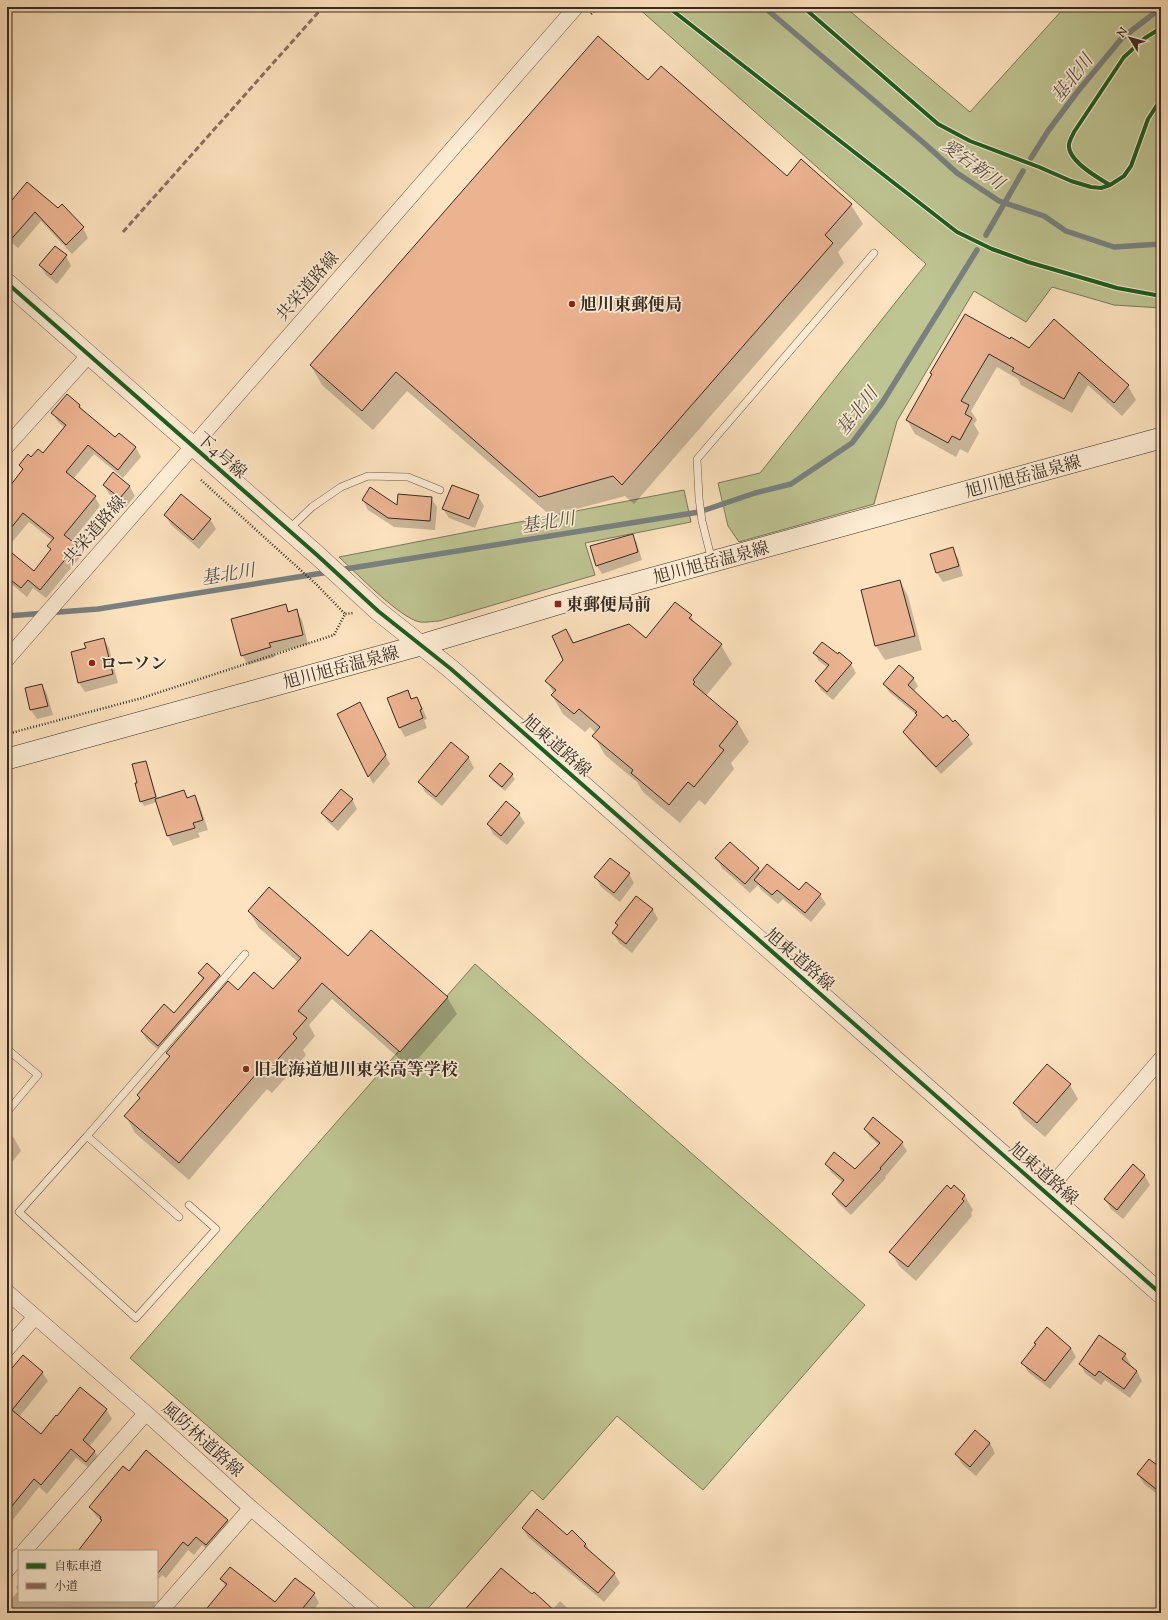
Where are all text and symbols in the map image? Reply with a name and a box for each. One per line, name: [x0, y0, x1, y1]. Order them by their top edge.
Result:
north arrow: [1110, 18, 1150, 58]
text: N: [1113, 24, 1132, 42]
water label: 基北川: [1047, 48, 1102, 109]
water label: 愛宕新川: [935, 134, 1010, 198]
street label: 共栄道路線: [272, 247, 345, 327]
place label: 旭川東郵便局: [580, 294, 682, 318]
marker: 旭川東郵便局: [567, 299, 577, 309]
water label: 基北川: [832, 381, 887, 442]
street label: 下4号線: [190, 428, 251, 485]
street label: 旭川旭岳温泉線: [963, 451, 1084, 505]
street label: 共栄道路線: [59, 491, 132, 571]
water label: 基北川: [520, 507, 579, 541]
street label: 旭川旭岳温泉線: [651, 537, 772, 591]
water label: 基北川: [200, 559, 259, 593]
place label: 東郵便局前: [566, 594, 651, 618]
marker: 東郵便局前: [553, 599, 563, 609]
street label: 旭川旭岳温泉線: [281, 642, 402, 696]
place label: ローソン: [100, 653, 167, 677]
marker: ローソン: [87, 658, 97, 668]
street label: 旭東道路線: [516, 710, 596, 783]
street label: 旭東道路線: [759, 924, 839, 997]
place label: 旧北海道旭川東栄高等学校: [254, 1059, 458, 1083]
marker: 旧北海道旭川東栄高等学校: [241, 1064, 251, 1074]
street label: 旭東道路線: [1003, 1138, 1083, 1211]
street label: 風防林道路線: [156, 1397, 248, 1484]
legend: [18, 1550, 158, 1602]
text: 自転車道: [54, 1558, 102, 1576]
text: 小道: [54, 1578, 78, 1596]

